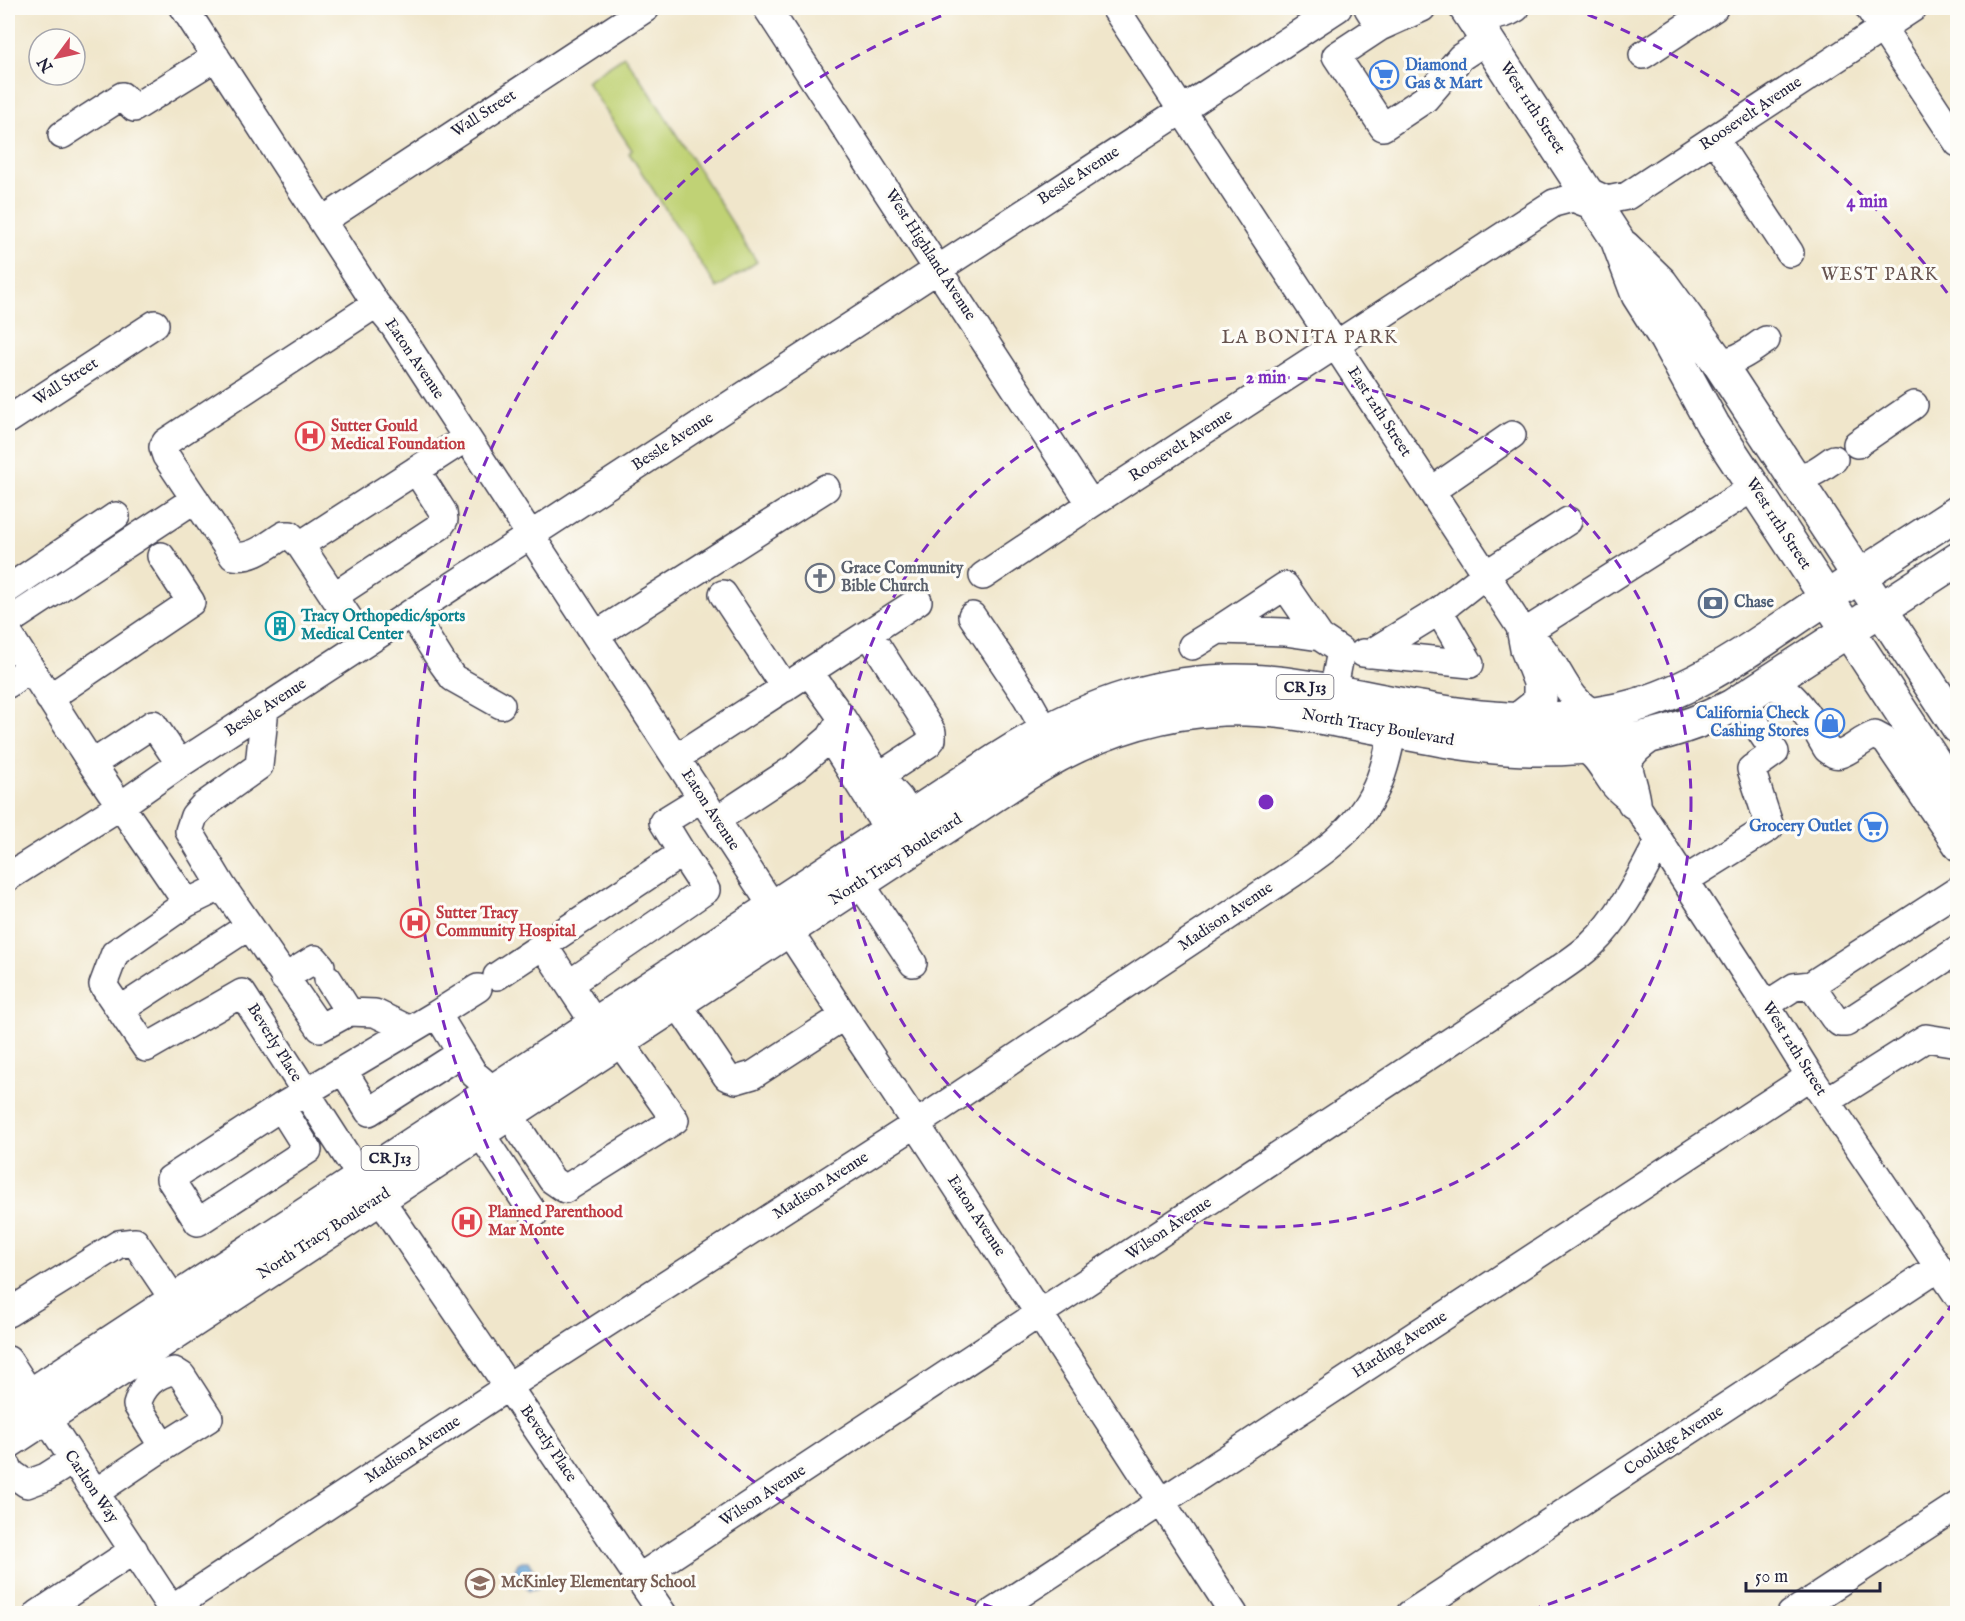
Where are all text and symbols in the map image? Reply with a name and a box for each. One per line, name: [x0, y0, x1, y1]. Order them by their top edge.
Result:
north arrow: [27, 27, 87, 87]
text: N: [34, 53, 59, 76]
place label: Diamond Gas & Mart: [1405, 56, 1483, 94]
street label: West 11th Street: [1495, 58, 1569, 158]
supermarket icon: Diamond Gas & Mart: [1368, 59, 1400, 91]
street label: Roosevelt Avenue: [1696, 72, 1806, 156]
street label: Wall Street: [448, 85, 521, 142]
street label: Bessle Avenue: [1034, 142, 1124, 210]
street label: West Highland Avenue: [880, 186, 980, 324]
text: 4 min: [1846, 191, 1888, 214]
district label: WEST PARK: [1821, 264, 1939, 287]
street label: Eaton Avenue: [380, 315, 448, 403]
district label: LA BONITA PARK: [1221, 327, 1399, 350]
street label: Wall Street: [30, 353, 103, 410]
street label: East 12th Street: [1342, 363, 1416, 461]
text: 2 min: [1246, 367, 1287, 390]
street label: Roosevelt Avenue: [1126, 405, 1236, 487]
street label: Bessle Avenue: [628, 408, 718, 476]
place label: Sutter Gould Medical Foundation: [331, 417, 466, 455]
hospital icon: Sutter Gould Medical Foundation: [294, 420, 326, 452]
street label: West 11th Street: [1741, 474, 1815, 574]
place label: Grace Community Bible Church: [841, 559, 964, 597]
church icon: Grace Community Bible Church: [804, 562, 836, 594]
bank icon: Chase: [1697, 587, 1729, 619]
place label: Chase: [1734, 593, 1774, 613]
place label: Tracy Orthopedic/sports Medical Center: [300, 607, 465, 645]
building icon: Tracy Orthopedic/sports Medical Center: [264, 610, 296, 642]
street label: Bessle Avenue: [221, 674, 311, 742]
road number: CR J13: [1276, 675, 1334, 699]
place label: California Check Cashing Stores: [1696, 704, 1809, 742]
street label: North Tracy Boulevard: [1300, 705, 1456, 751]
shop icon: California Check Cashing Stores: [1814, 707, 1846, 739]
street label: Eaton Avenue: [676, 766, 744, 854]
centre of rings: [1256, 792, 1276, 812]
street label: North Tracy Boulevard: [826, 809, 967, 910]
supermarket icon: Grocery Outlet: [1857, 811, 1889, 843]
place label: Grocery Outlet: [1749, 817, 1853, 837]
street label: Madison Avenue: [1175, 878, 1277, 956]
place label: Sutter Tracy Community Hospital: [436, 904, 577, 942]
hospital icon: Sutter Tracy Community Hospital: [399, 907, 431, 939]
street label: West 12th Street: [1757, 998, 1831, 1100]
street label: Beverly Place: [242, 1000, 306, 1086]
road number: CR J13: [362, 1146, 418, 1170]
street label: Madison Avenue: [769, 1148, 873, 1224]
street label: Eaton Avenue: [942, 1172, 1010, 1260]
street label: North Tracy Boulevard: [254, 1183, 395, 1284]
street label: Wilson Avenue: [1122, 1193, 1216, 1265]
place label: Planned Parenthood Mar Monte: [488, 1203, 623, 1241]
hospital icon: Planned Parenthood Mar Monte: [451, 1206, 483, 1238]
street label: Harding Avenue: [1349, 1307, 1451, 1383]
street label: Beverly Place: [515, 1402, 581, 1486]
street label: Coolidge Avenue: [1621, 1402, 1727, 1480]
street label: Madison Avenue: [361, 1412, 465, 1488]
street label: Carlton Way: [59, 1447, 123, 1527]
street label: Wilson Avenue: [716, 1461, 810, 1531]
scale bar: [1746, 1555, 1880, 1593]
text: 50 m: [1755, 1566, 1788, 1589]
school or university icon: McKinley Elementary School: [464, 1567, 496, 1599]
place label: McKinley Elementary School: [501, 1573, 696, 1593]

